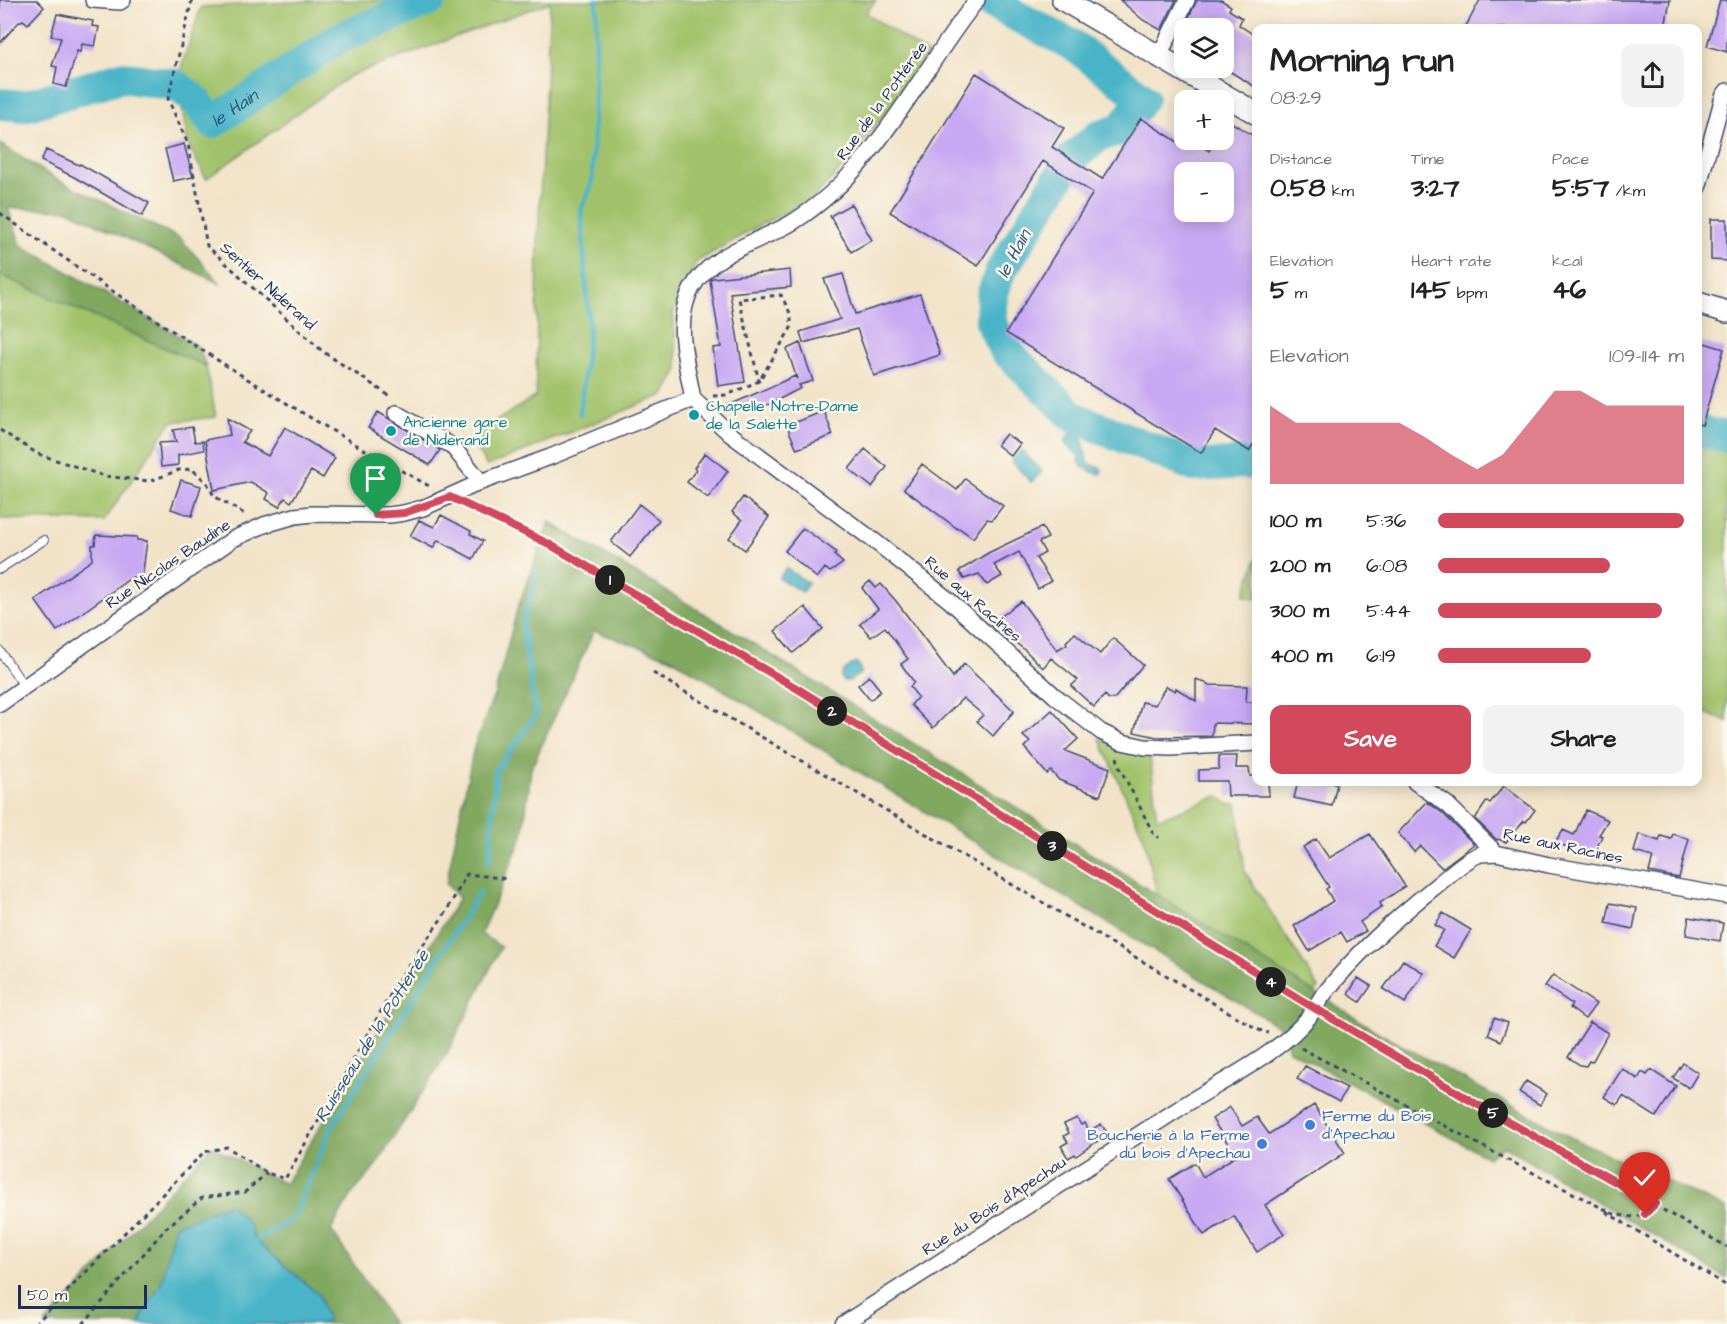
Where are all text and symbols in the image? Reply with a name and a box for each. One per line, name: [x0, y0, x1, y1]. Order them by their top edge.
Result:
map controls: [1174, 18, 1234, 222]
button: layers: [1174, 18, 1234, 78]
street label: Rue de la Pottérée: [831, 37, 933, 165]
text: Morning run: [1270, 38, 1454, 84]
button: share: [1621, 44, 1684, 107]
water label: le Hain: [206, 82, 265, 133]
text: 08:29: [1270, 84, 1322, 112]
button: +: [1174, 90, 1234, 150]
text: Distance: [1270, 148, 1332, 170]
text: Time: [1411, 148, 1445, 170]
text: Pace: [1552, 148, 1589, 170]
button: −: [1174, 162, 1234, 222]
text: 0.58: [1270, 170, 1325, 206]
text: 3:27: [1411, 170, 1459, 206]
text: 5:57: [1552, 170, 1609, 206]
text: km: [1325, 180, 1354, 202]
text: /km: [1609, 180, 1645, 202]
water label: le Hain: [991, 224, 1038, 283]
street label: Sentier Niderand: [215, 237, 321, 335]
text: Elevation: [1270, 250, 1333, 272]
text: Heart rate: [1411, 250, 1491, 272]
text: kcal: [1552, 250, 1583, 272]
text: 5: [1270, 272, 1288, 308]
text: 145: [1411, 272, 1450, 308]
text: 46: [1552, 272, 1586, 308]
text: m: [1288, 282, 1307, 304]
text: bpm: [1450, 282, 1487, 304]
text: Elevation: [1270, 342, 1349, 370]
text: 109–114 m: [1609, 342, 1684, 370]
place label: Chapelle Notre-Dame de la Salette: [706, 395, 859, 435]
marker: Chapelle Notre-Dame de la Salette: [687, 408, 701, 422]
place label: Ancienne gare de Niderand: [403, 411, 508, 451]
marker: Ancienne gare de Niderand: [384, 424, 398, 438]
pin: [350, 453, 401, 515]
icon: arrive: [359, 462, 392, 495]
text: 100 m: [1270, 507, 1321, 535]
text: 5:36: [1366, 507, 1406, 535]
street label: Rue Nicolas Baudine: [101, 514, 235, 614]
street label: Rue aux Racines: [920, 551, 1026, 647]
text: 200 m: [1270, 552, 1330, 580]
text: 6:08: [1366, 552, 1407, 580]
pin: 1: [595, 565, 625, 595]
text: 1: [609, 569, 611, 591]
text: 300 m: [1270, 597, 1329, 625]
text: 5:44: [1366, 597, 1411, 625]
text: 400 m: [1270, 642, 1332, 670]
text: 6:19: [1366, 642, 1396, 670]
pin: 2: [817, 696, 847, 726]
text: 2: [827, 700, 837, 722]
button: Save: [1270, 705, 1471, 774]
button: Share: [1483, 705, 1684, 774]
street label: Rue aux Racines: [1501, 823, 1625, 869]
pin: 3: [1037, 831, 1067, 861]
text: 3: [1048, 835, 1056, 857]
water label: Ruisseau de la Potterée: [309, 944, 436, 1127]
pin: 4: [1256, 967, 1286, 997]
text: 4: [1266, 971, 1276, 993]
pin: 5: [1478, 1098, 1508, 1128]
text: 5: [1487, 1102, 1499, 1124]
place label: Ferme du Bois d'Apechau: [1322, 1105, 1432, 1145]
marker: Ferme du Bois d'Apechau: [1303, 1118, 1317, 1132]
place label: Boucherie à la Ferme du bois d'Apechau: [1087, 1124, 1250, 1164]
marker: Boucherie à la Ferme du bois d'Apechau: [1255, 1137, 1269, 1151]
street label: Rue du Bois d'Apechau: [918, 1151, 1070, 1261]
pin: [1619, 1152, 1670, 1214]
icon: check: [1628, 1161, 1661, 1194]
scale bar: [18, 1282, 147, 1310]
text: 50 m: [27, 1284, 67, 1306]

